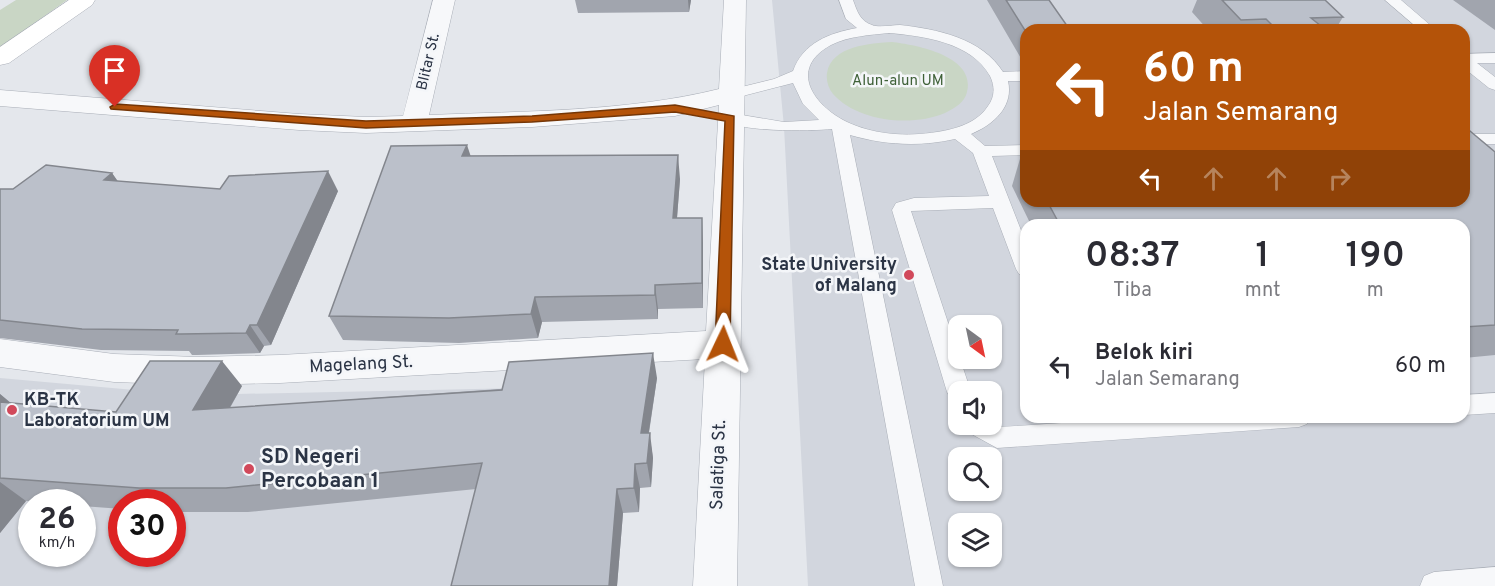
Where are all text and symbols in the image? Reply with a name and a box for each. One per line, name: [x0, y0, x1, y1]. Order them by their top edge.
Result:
street label: Blitar St.: [413, 32, 445, 92]
text: 60 m: [1143, 44, 1244, 97]
pin: [89, 45, 140, 107]
icon: left: [1044, 48, 1122, 126]
icon: arrive: [98, 54, 131, 87]
park label: Alun-alun UM: [852, 72, 944, 91]
text: Jalan Semarang: [1143, 96, 1338, 130]
icon: left: [1134, 162, 1167, 195]
icon: ahead: [1197, 162, 1230, 195]
icon: ahead: [1260, 162, 1293, 195]
icon: right: [1323, 162, 1356, 195]
text: 08:37: [1085, 234, 1180, 280]
text: 1: [1256, 234, 1270, 280]
text: 190: [1345, 234, 1405, 280]
place label: State University of Malang: [761, 254, 897, 298]
marker: State University of Malang: [902, 268, 916, 282]
text: Tiba: [1113, 278, 1152, 304]
text: mnt: [1245, 278, 1280, 304]
text: m: [1367, 278, 1384, 304]
position arrow: [691, 312, 755, 376]
north arrow: [948, 315, 1002, 369]
map controls: [948, 315, 1002, 567]
text: Belok kiri: [1095, 340, 1193, 367]
icon: left: [1044, 350, 1077, 383]
street label: Magelang St.: [309, 351, 413, 379]
text: 60 m: [1395, 353, 1446, 380]
text: Jalan Semarang: [1095, 367, 1240, 393]
button: sound: [948, 381, 1002, 435]
place label: KB-TK Laboratorium UM: [24, 389, 170, 433]
marker: KB-TK Laboratorium UM: [5, 403, 19, 417]
street label: Salatiga St.: [706, 420, 732, 510]
place label: SD Negeri Percobaan 1: [261, 444, 379, 495]
button: search: [948, 447, 1002, 501]
marker: SD Negeri Percobaan 1: [242, 462, 256, 476]
speed limit sign: 30: [108, 489, 186, 567]
text: 26: [39, 502, 75, 539]
button: layers: [948, 513, 1002, 567]
text: km/h: [39, 534, 75, 553]

